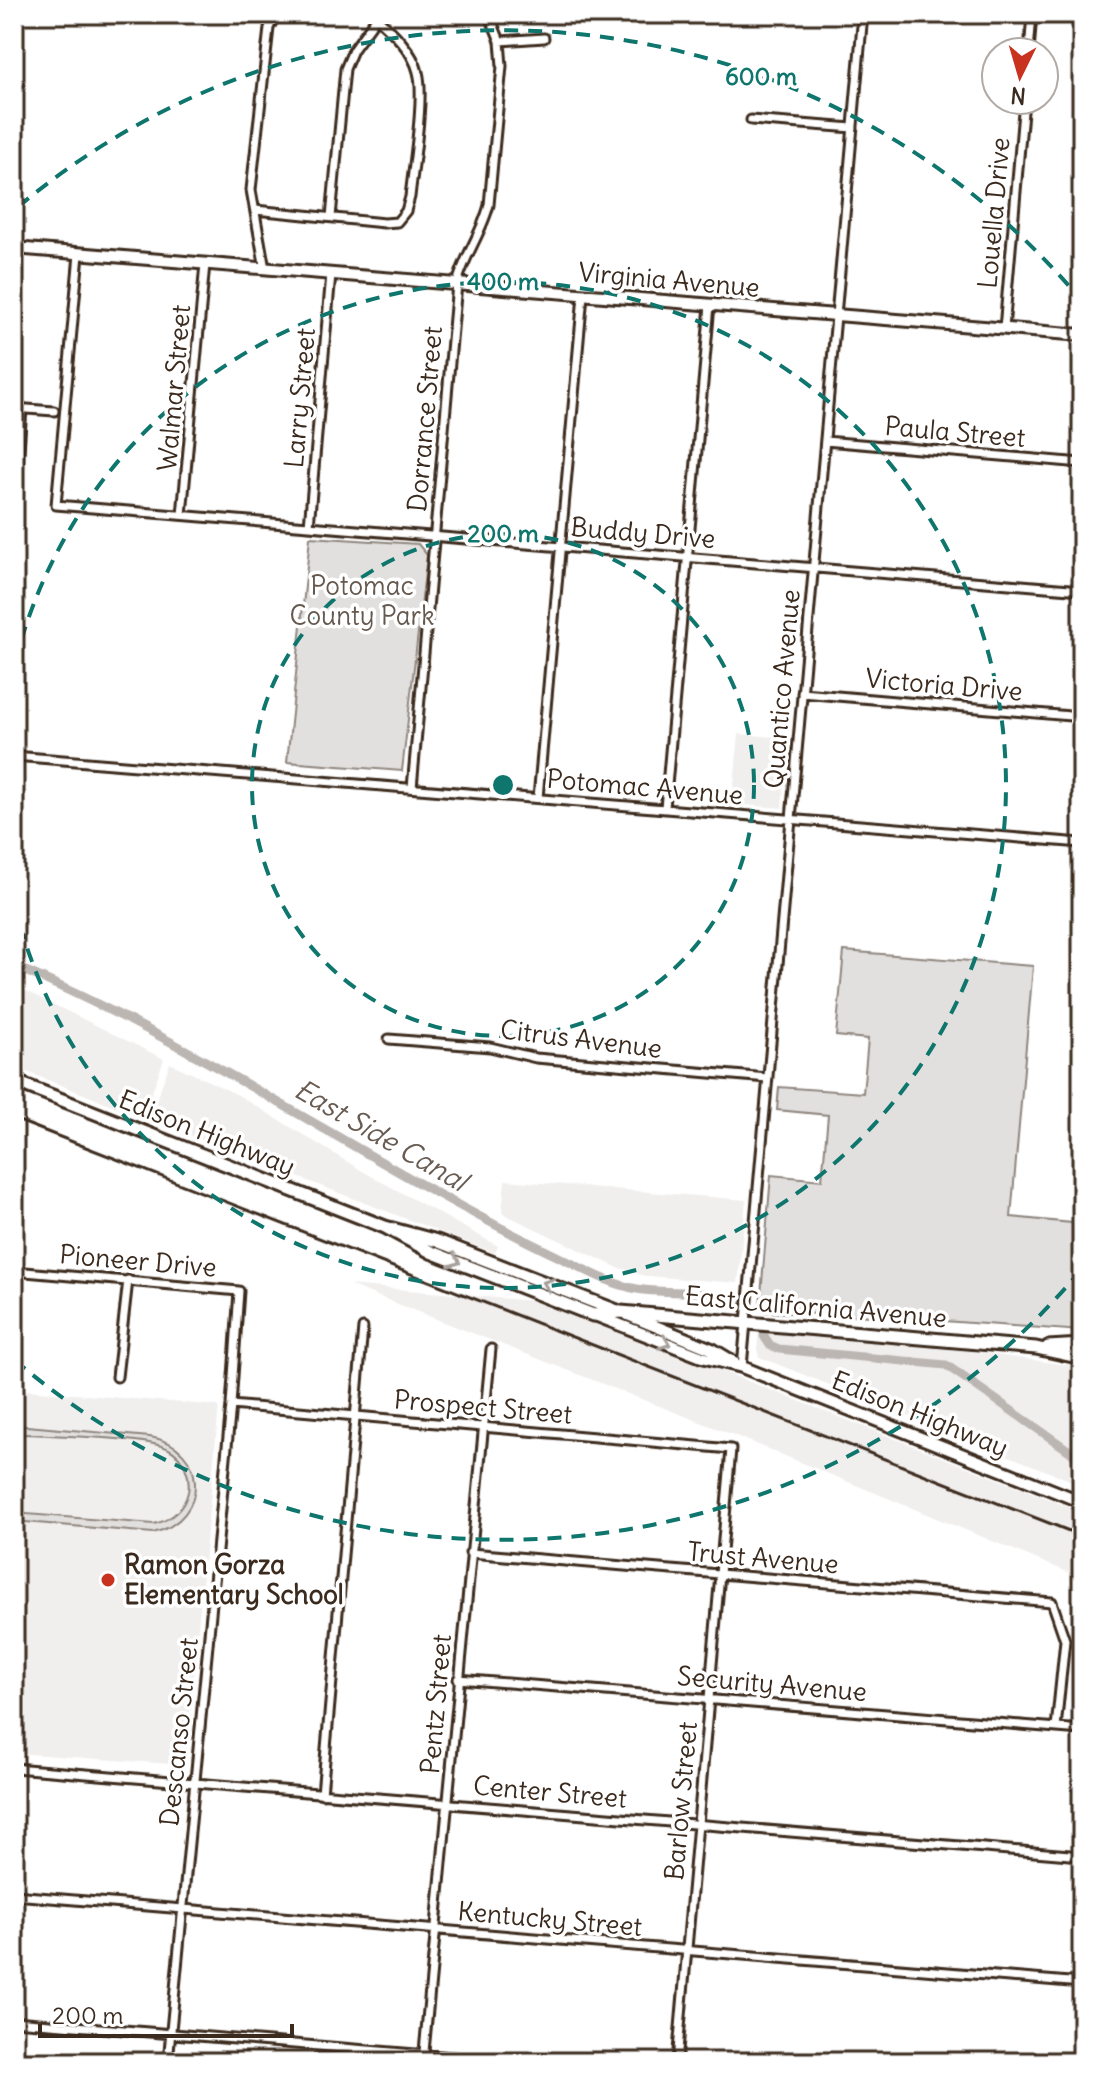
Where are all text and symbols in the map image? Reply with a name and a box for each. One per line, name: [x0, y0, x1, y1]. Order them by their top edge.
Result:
north arrow: [980, 36, 1060, 116]
text: 600 m: [725, 61, 797, 91]
text: N: [1009, 81, 1027, 111]
street label: Louella Drive: [970, 136, 1017, 290]
street label: Virginia Avenue: [577, 255, 761, 304]
text: 400 m: [467, 266, 539, 296]
street label: Walmar Street: [150, 303, 197, 473]
street label: Dorrance Street: [400, 325, 449, 513]
street label: Larry Street: [277, 326, 322, 469]
street label: Paula Street: [883, 409, 1027, 454]
street label: Buddy Drive: [569, 510, 717, 555]
text: 200 m: [467, 518, 539, 548]
park label: Potomac County Park: [290, 569, 434, 632]
street label: Quantico Avenue: [756, 588, 807, 790]
street label: Victoria Drive: [864, 661, 1024, 708]
street label: Potomac Avenue: [545, 761, 745, 812]
centre of rings: [489, 771, 517, 799]
street label: Citrus Avenue: [498, 1012, 664, 1065]
water label: East Side Canal: [288, 1071, 477, 1201]
street label: Edison Highway: [114, 1082, 300, 1183]
street label: Pioneer Drive: [58, 1237, 218, 1284]
one-way arrow: [447, 1251, 461, 1268]
one-way arrow: [542, 1277, 556, 1294]
street label: East California Avenue: [684, 1279, 948, 1334]
one-way arrow: [657, 1333, 671, 1350]
street label: Edison Highway: [827, 1363, 1013, 1464]
street label: Prospect Street: [393, 1382, 574, 1431]
street label: Trust Avenue: [686, 1534, 840, 1581]
place label: Ramon Gorza Elementary School: [124, 1548, 344, 1611]
marker: Ramon Gorza Elementary School: [99, 1571, 117, 1589]
street label: Pentz Street: [413, 1632, 458, 1775]
street label: Descanso Street: [152, 1636, 205, 1828]
street label: Security Avenue: [676, 1659, 868, 1708]
street label: Barlow Street: [657, 1720, 704, 1882]
street label: Center Street: [472, 1768, 628, 1815]
street label: Kentucky Street: [456, 1894, 644, 1943]
scale bar: [40, 1988, 292, 2038]
text: 200 m: [52, 2000, 124, 2030]

